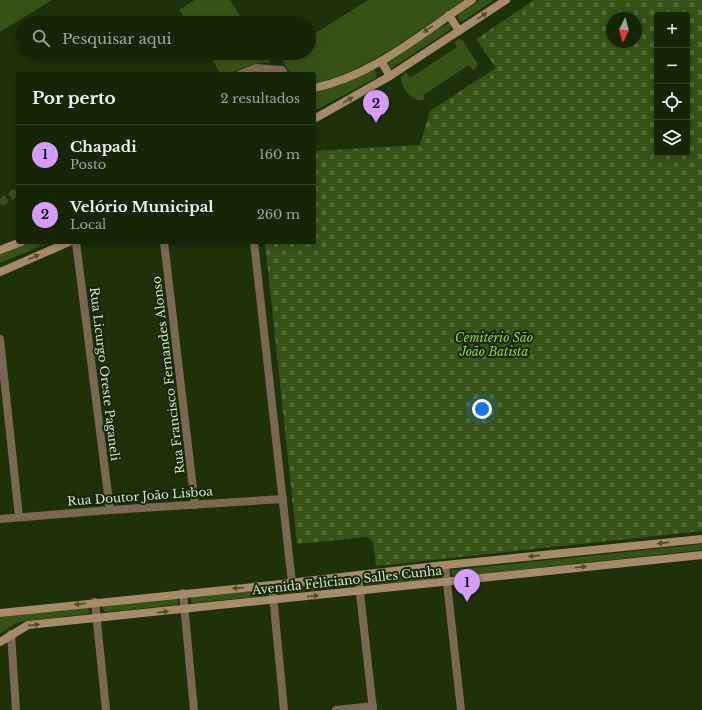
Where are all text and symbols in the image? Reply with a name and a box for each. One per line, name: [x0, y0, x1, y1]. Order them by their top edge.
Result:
one-way arrow: [477, 12, 487, 20]
north arrow: [606, 12, 642, 48]
map controls: [654, 12, 690, 156]
button: +: [654, 12, 690, 48]
search box: [16, 16, 316, 60]
one-way arrow: [423, 25, 433, 33]
icon: search: [30, 27, 52, 49]
text: Pesquisar aqui: [62, 29, 172, 48]
button: −: [654, 48, 690, 84]
button: locate: [654, 84, 690, 120]
text: Por perto: [32, 88, 116, 109]
text: 2 resultados: [221, 90, 300, 107]
pin: 2: [363, 90, 389, 123]
one-way arrow: [342, 96, 354, 103]
button: layers: [654, 120, 690, 156]
text: Chapadi: [70, 137, 137, 156]
text: 1: [42, 146, 48, 163]
text: 160 m: [259, 146, 300, 163]
text: Posto: [70, 156, 106, 173]
text: Velório Municipal: [70, 197, 214, 216]
text: 2: [41, 206, 49, 223]
text: 260 m: [257, 206, 300, 223]
text: Local: [70, 216, 106, 233]
one-way arrow: [29, 254, 40, 260]
street label: Rua Francisco Fernandes Alonso: [148, 275, 188, 475]
street label: Rua Licurgo Oreste Paganeli: [87, 286, 123, 462]
park label: Cemitério São João Batista: [455, 330, 533, 359]
your location: [472, 399, 492, 419]
street label: Rua Doutor João Lisboa: [67, 483, 214, 509]
one-way arrow: [657, 540, 669, 546]
one-way arrow: [528, 552, 540, 559]
street label: Avenida Feliciano Salles Cunha: [250, 563, 443, 598]
one-way arrow: [575, 564, 587, 570]
pin: 1: [454, 569, 480, 602]
one-way arrow: [232, 585, 244, 591]
one-way arrow: [307, 593, 319, 599]
one-way arrow: [74, 600, 86, 607]
one-way arrow: [157, 609, 169, 615]
one-way arrow: [28, 622, 40, 628]

